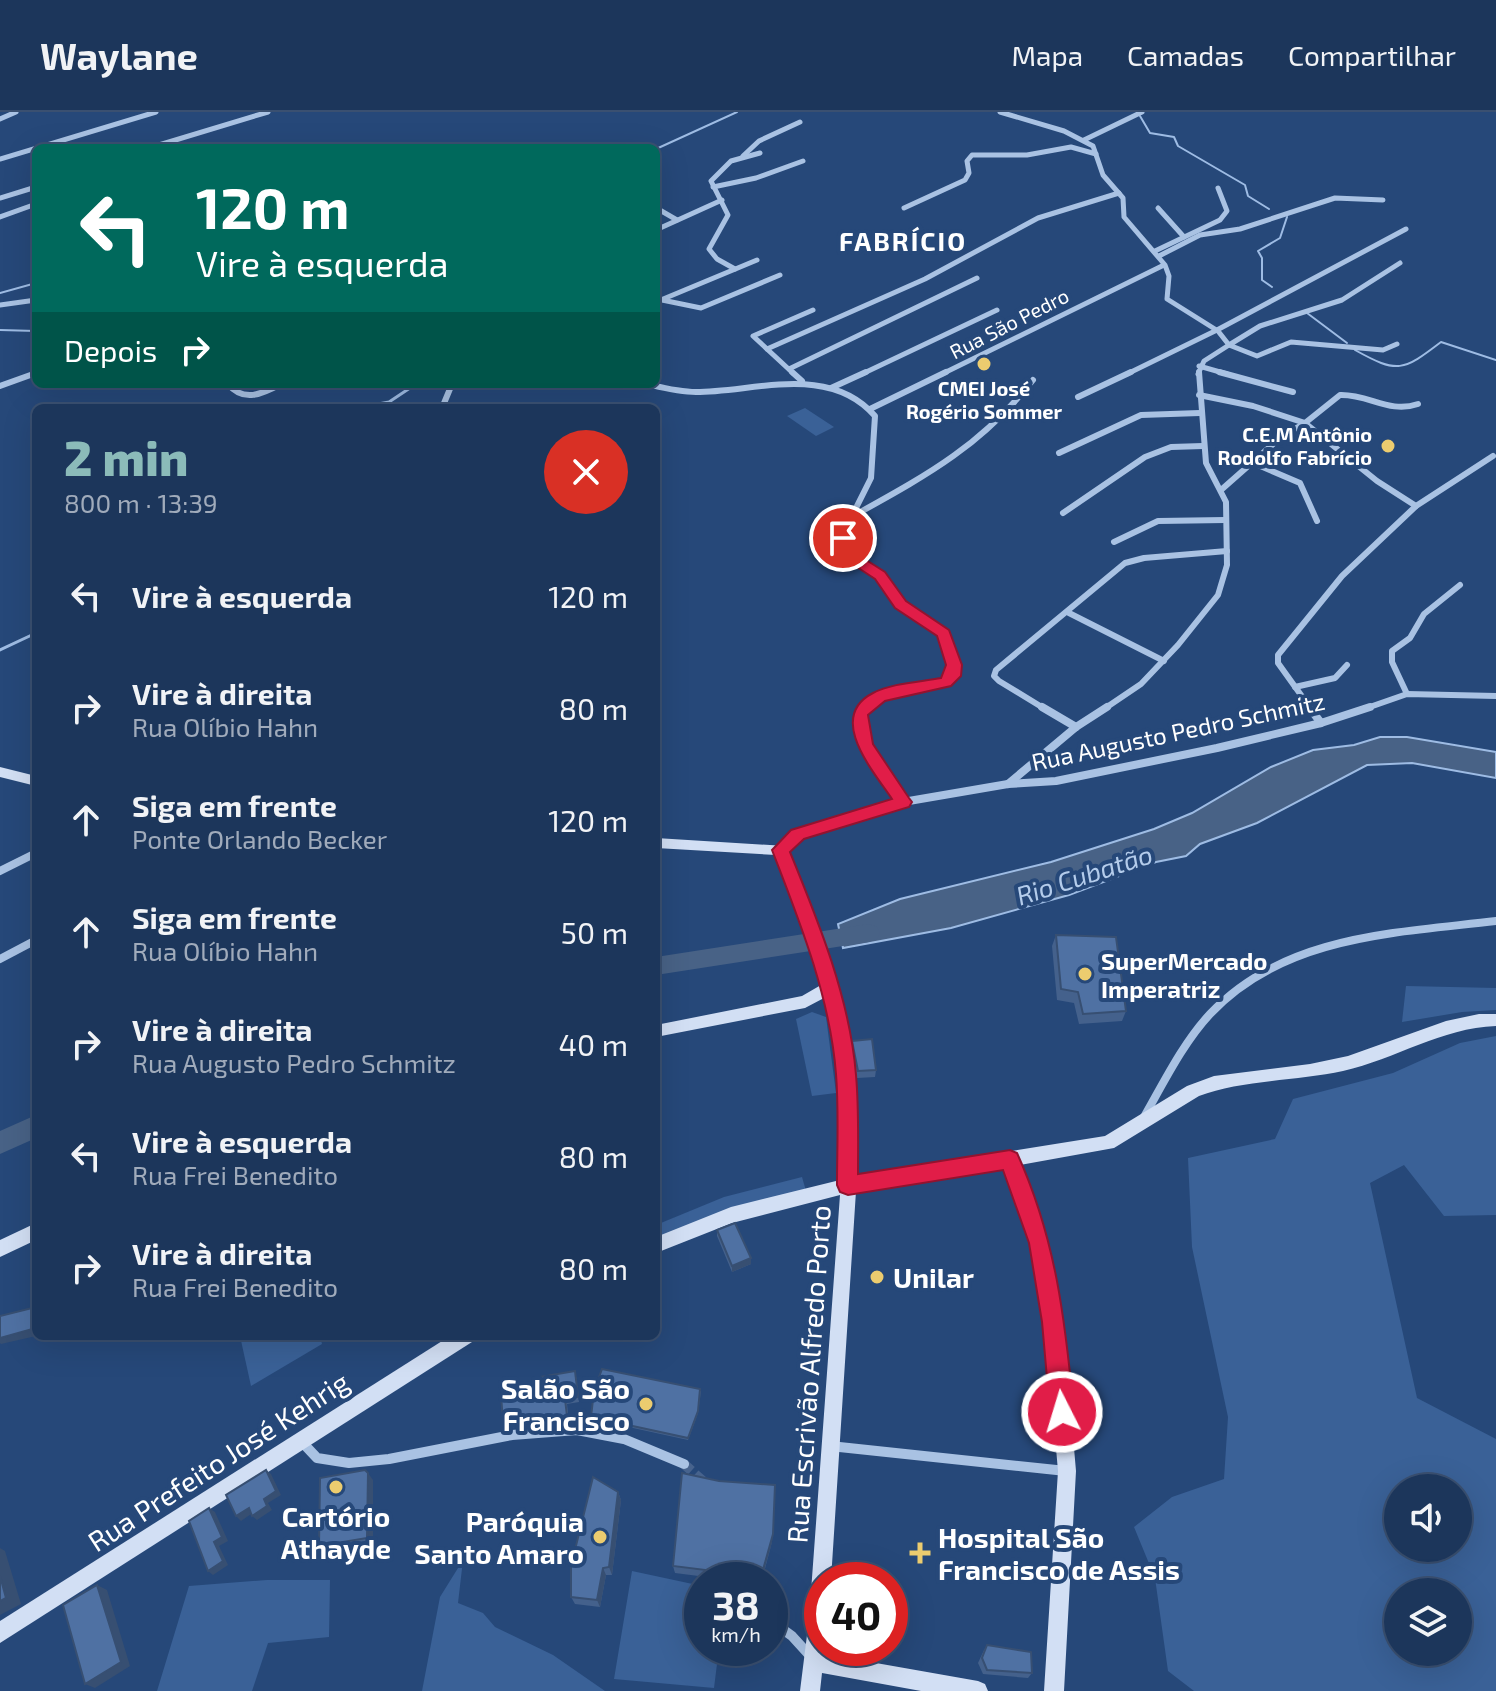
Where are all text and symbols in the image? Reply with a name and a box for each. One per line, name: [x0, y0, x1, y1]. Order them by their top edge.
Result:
text: Waylane: [40, 32, 198, 78]
text: Mapa: [1012, 38, 1083, 72]
text: Camadas: [1127, 38, 1244, 72]
text: Compartilhar: [1288, 38, 1456, 72]
text: 120 m: [196, 173, 350, 240]
icon: left: [64, 176, 168, 280]
district label: FABRÍCIO: [839, 225, 967, 256]
text: Vire à esquerda: [196, 241, 448, 284]
street label: Rua São Pedro: [946, 283, 1072, 363]
icon: right: [173, 328, 217, 372]
text: Depois: [64, 332, 157, 368]
marker: CMEI José Rogério Sommer: [975, 355, 993, 373]
place label: CMEI José Rogério Sommer: [906, 376, 1063, 423]
place label: C.E.M Antônio Rodolfo Fabrício: [1218, 422, 1372, 469]
text: 2 min: [64, 428, 188, 486]
button: close: [544, 430, 628, 514]
marker: C.E.M Antônio Rodolfo Fabrício: [1379, 437, 1397, 455]
text: 800 m · 13:39: [64, 487, 218, 518]
pin: [809, 504, 877, 572]
icon: arrive: [821, 516, 865, 560]
icon: left: [64, 574, 108, 618]
text: Vire à esquerda: [132, 578, 352, 614]
text: 120 m: [548, 578, 628, 614]
text: Vire à direita: [132, 675, 312, 711]
icon: right: [64, 686, 108, 730]
street label: Rua Augusto Pedro Schmitz: [1029, 686, 1327, 776]
text: 80 m: [559, 690, 628, 726]
text: Rua Olíbio Hahn: [132, 711, 318, 742]
text: Siga em frente: [132, 787, 337, 823]
icon: ahead: [64, 798, 108, 842]
text: 120 m: [548, 802, 628, 838]
text: Ponte Orlando Becker: [132, 823, 387, 854]
water label: Rio Cubatão: [1012, 837, 1156, 911]
text: Siga em frente: [132, 899, 337, 935]
icon: ahead: [64, 910, 108, 954]
text: 50 m: [561, 914, 628, 950]
text: Rua Olíbio Hahn: [132, 935, 318, 966]
place label: SuperMercado Imperatriz: [1101, 946, 1267, 1003]
marker: SuperMercado Imperatriz: [1076, 965, 1094, 983]
text: Vire à direita: [132, 1011, 312, 1047]
icon: right: [64, 1022, 108, 1066]
text: 40 m: [558, 1026, 628, 1062]
text: Rua Augusto Pedro Schmitz: [132, 1047, 456, 1078]
text: Vire à esquerda: [132, 1123, 352, 1159]
icon: left: [64, 1134, 108, 1178]
text: 80 m: [559, 1138, 628, 1174]
text: Rua Frei Benedito: [132, 1159, 338, 1190]
street label: Rua Escrivão Alfredo Porto: [779, 1204, 837, 1544]
text: Vire à direita: [132, 1235, 312, 1271]
icon: right: [64, 1246, 108, 1290]
text: 80 m: [559, 1250, 628, 1286]
place label: Unilar: [893, 1260, 974, 1294]
marker: Unilar: [868, 1268, 886, 1286]
text: Rua Frei Benedito: [132, 1271, 338, 1302]
street label: Rua Prefeito José Kehrig: [81, 1364, 355, 1558]
position arrow: [1020, 1370, 1104, 1454]
place label: Salão São Francisco: [501, 1371, 630, 1437]
marker: Salão São Francisco: [637, 1395, 655, 1413]
map controls: [1384, 1474, 1472, 1666]
button: sound: [1384, 1474, 1472, 1562]
marker: Cartório Athayde: [327, 1478, 345, 1496]
place label: Cartório Athayde: [281, 1499, 391, 1565]
place label: Paróquia Santo Amaro: [414, 1504, 584, 1570]
place label: Hospital São Francisco de Assis: [938, 1520, 1180, 1586]
marker: Paróquia Santo Amaro: [591, 1528, 609, 1546]
marker: Hospital São Francisco de Assis: [909, 1542, 931, 1564]
speed limit sign: 40: [804, 1562, 908, 1666]
button: layers: [1384, 1578, 1472, 1666]
text: 38: [712, 1580, 760, 1628]
text: km/h: [711, 1622, 761, 1646]

